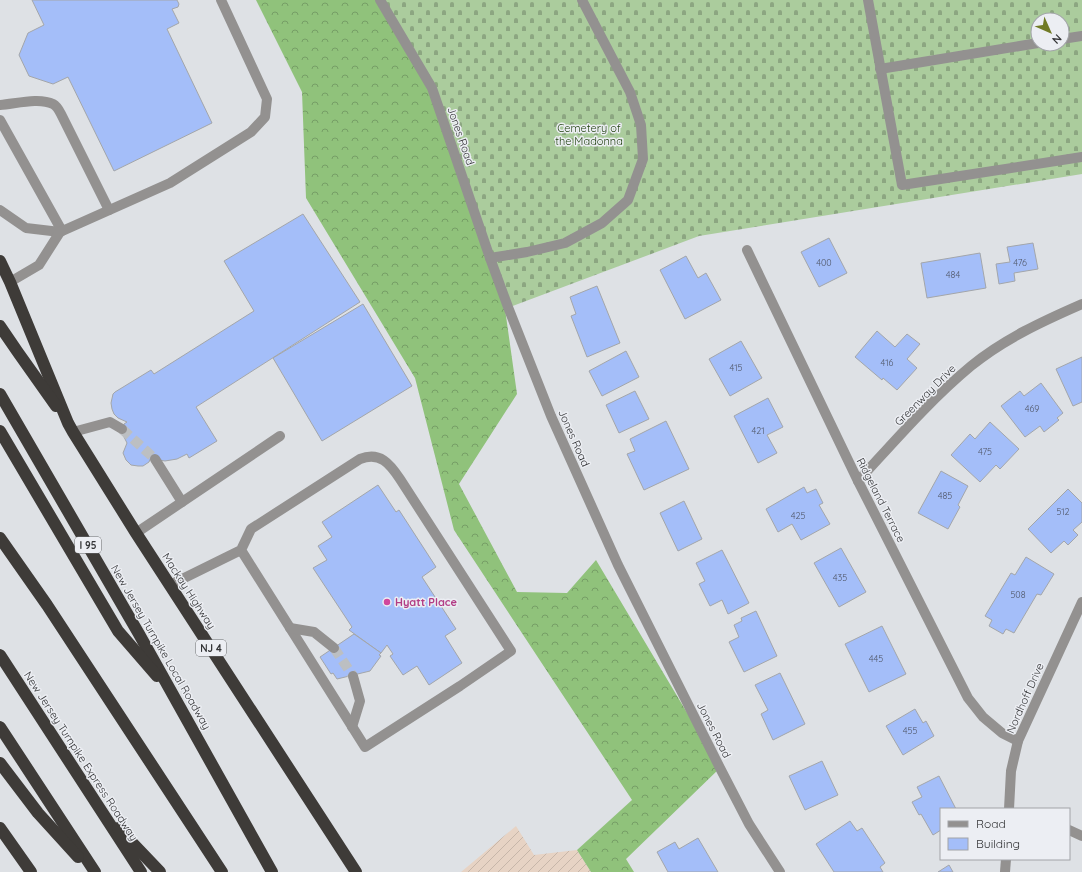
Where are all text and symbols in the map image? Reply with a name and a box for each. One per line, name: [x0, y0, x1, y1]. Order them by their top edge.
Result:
north arrow: [1030, 12, 1070, 52]
text: N: [1049, 31, 1065, 47]
street label: Jones Road: [444, 105, 478, 167]
park label: Cemetery of the Madonna: [555, 121, 623, 148]
house number: 400: [816, 257, 832, 268]
house number: 476: [1013, 257, 1027, 268]
house number: 484: [946, 269, 960, 280]
house number: 416: [881, 357, 894, 368]
street label: Greenway Drive: [891, 361, 959, 429]
house number: 415: [730, 362, 743, 373]
house number: 469: [1025, 403, 1039, 414]
street label: Jones Road: [555, 407, 593, 469]
house number: 421: [751, 425, 765, 436]
house number: 475: [978, 446, 992, 457]
street label: Ridgeland Terrace: [854, 455, 908, 545]
house number: 485: [938, 490, 952, 501]
house number: 512: [1056, 506, 1070, 517]
house number: 425: [791, 510, 805, 521]
road number: I 95: [75, 537, 101, 553]
street label: Mackay Highway: [159, 550, 219, 632]
street label: New Jersey Turnpike Local Roadway: [108, 562, 214, 732]
house number: 435: [833, 572, 847, 583]
house number: 508: [1010, 589, 1026, 600]
place label: Hyatt Place: [395, 595, 458, 609]
marker: Hyatt Place: [382, 597, 392, 607]
road number: NJ 4: [196, 640, 226, 656]
house number: 445: [869, 653, 883, 664]
street label: Nordhoff Drive: [1003, 661, 1047, 735]
street label: New Jersey Turnpike Express Roadway: [21, 669, 141, 843]
street label: Jones Road: [694, 700, 734, 760]
house number: 455: [903, 725, 917, 736]
legend: [940, 808, 1070, 860]
text: Road: [976, 816, 1006, 831]
text: Building: [976, 836, 1020, 851]

